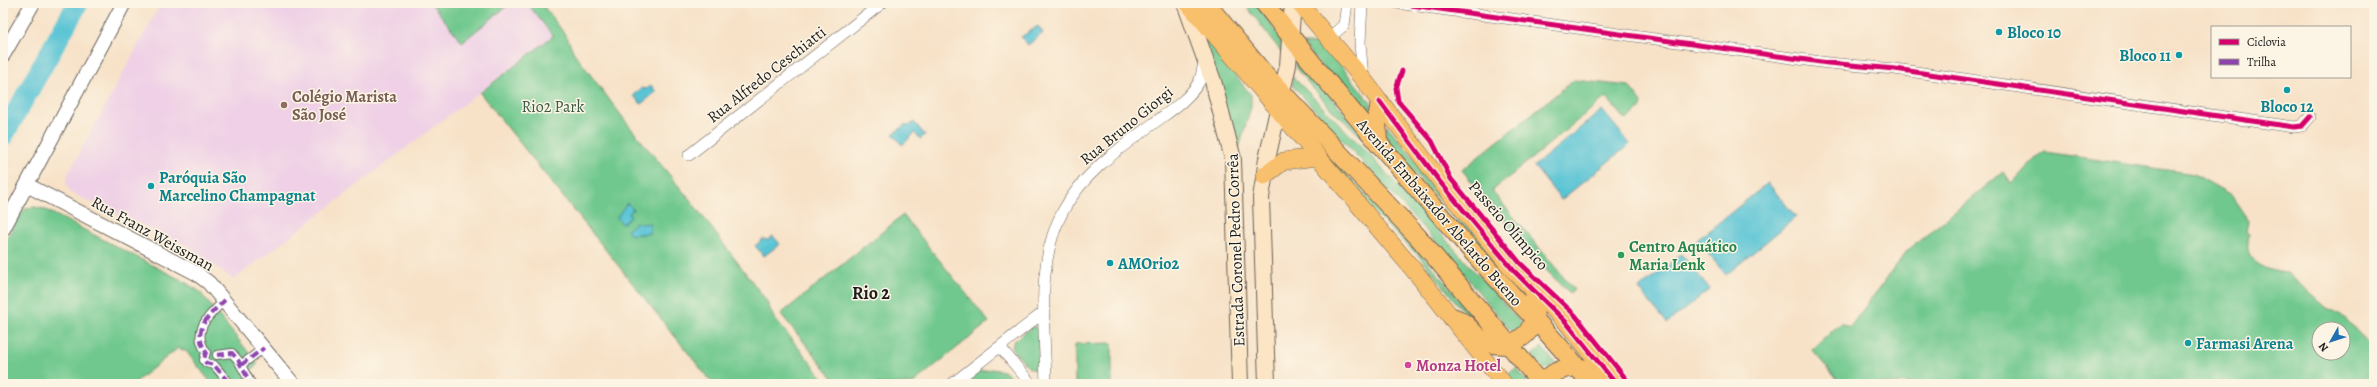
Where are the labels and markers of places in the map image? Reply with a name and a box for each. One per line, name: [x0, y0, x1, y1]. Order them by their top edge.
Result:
place label: Bloco 10: [2007, 22, 2061, 44]
marker: Bloco 10: [1994, 27, 2004, 37]
place label: Bloco 11: [2119, 45, 2171, 67]
marker: Bloco 11: [2174, 50, 2184, 60]
marker: Bloco 12: [2282, 85, 2292, 95]
place label: Colégio Marista São José: [292, 86, 397, 126]
place label: Bloco 12: [2260, 96, 2314, 118]
marker: Colégio Marista São José: [279, 100, 289, 110]
place label: Paróquia São Marcelino Champagnat: [159, 167, 316, 207]
marker: Paróquia São Marcelino Champagnat: [146, 181, 156, 191]
place label: Centro Aquático Maria Lenk: [1629, 236, 1737, 276]
marker: Centro Aquático Maria Lenk: [1616, 250, 1626, 260]
place label: AMOrio2: [1117, 253, 1180, 275]
marker: AMOrio2: [1105, 258, 1115, 268]
place label: Farmasi Arena: [2196, 333, 2294, 355]
marker: Farmasi Arena: [2183, 338, 2193, 348]
place label: Monza Hotel: [1416, 355, 1502, 377]
marker: Monza Hotel: [1403, 360, 1413, 370]

